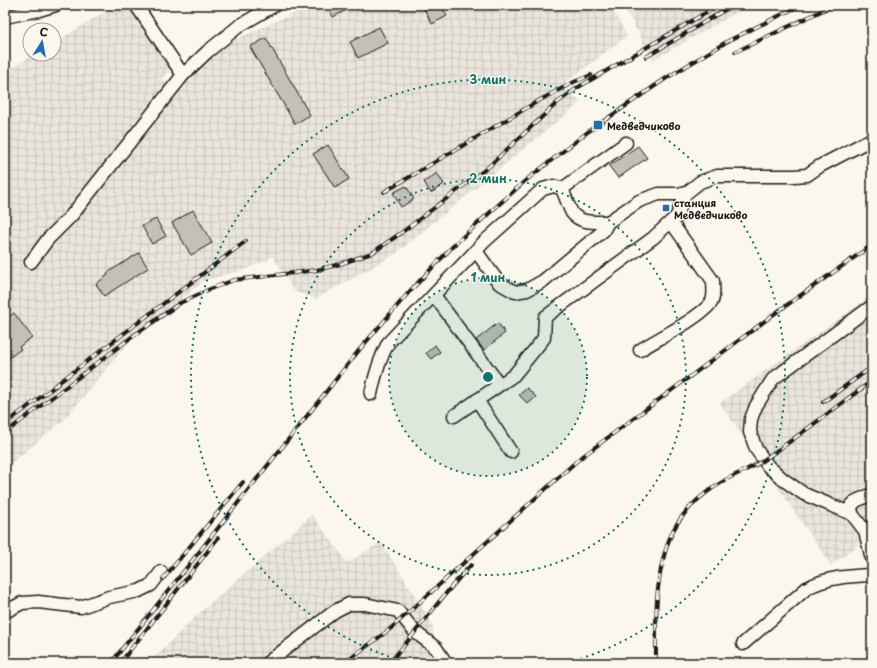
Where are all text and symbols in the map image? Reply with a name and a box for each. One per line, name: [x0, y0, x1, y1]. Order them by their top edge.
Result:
north arrow: [22, 22, 62, 62]
text: С: [38, 23, 50, 41]
text: 3 мин: [470, 70, 507, 88]
place label: Медведчиково: [607, 118, 680, 133]
marker: Медведчиково: [592, 119, 604, 131]
text: 2 мин: [469, 169, 507, 187]
place label: станция Медведчиково: [674, 195, 747, 222]
marker: станция Медведчиково: [661, 203, 671, 213]
text: 1 мин: [471, 268, 506, 286]
centre of rings: [481, 370, 495, 384]

